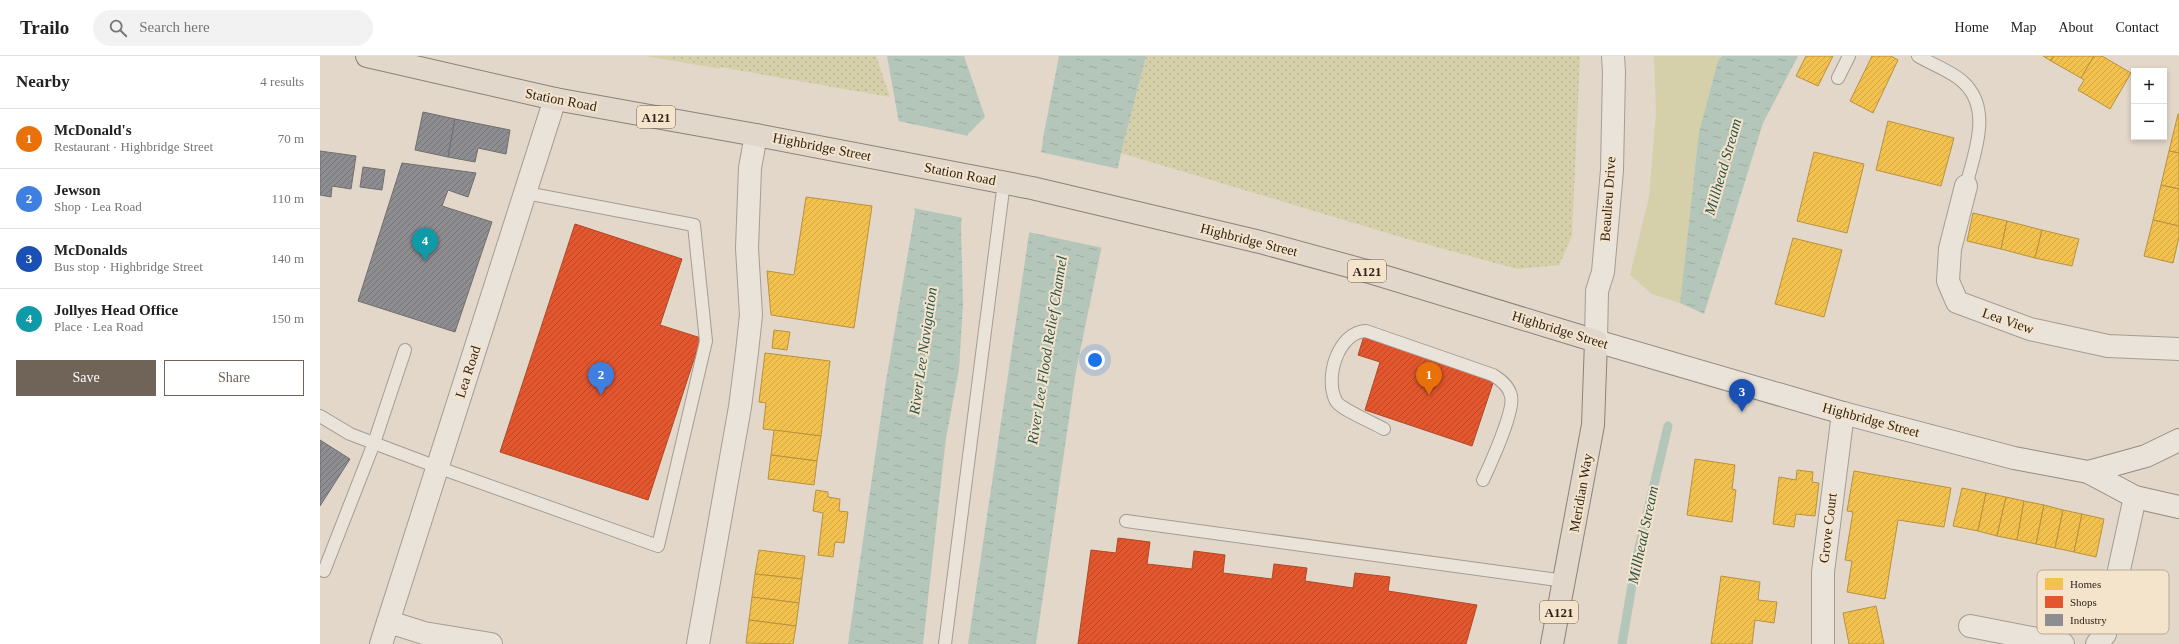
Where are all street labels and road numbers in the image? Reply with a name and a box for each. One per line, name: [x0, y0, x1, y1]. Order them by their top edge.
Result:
street label: Station Road: [524, 86, 598, 114]
road number: A121: [637, 106, 675, 128]
street label: Highbridge Street: [772, 130, 873, 164]
street label: Beaulieu Drive: [1598, 156, 1618, 242]
street label: Station Road: [923, 160, 997, 188]
street label: Highbridge Street: [1199, 221, 1299, 259]
road number: A121: [1348, 260, 1386, 282]
street label: Lea View: [1980, 305, 2037, 337]
street label: Highbridge Street: [1510, 308, 1610, 352]
street label: Lea Road: [453, 344, 483, 400]
street label: Highbridge Street: [1821, 400, 1921, 440]
street label: Meridian Way: [1567, 452, 1595, 534]
street label: Grove Court: [1816, 492, 1840, 564]
road number: A121: [1540, 601, 1578, 623]

